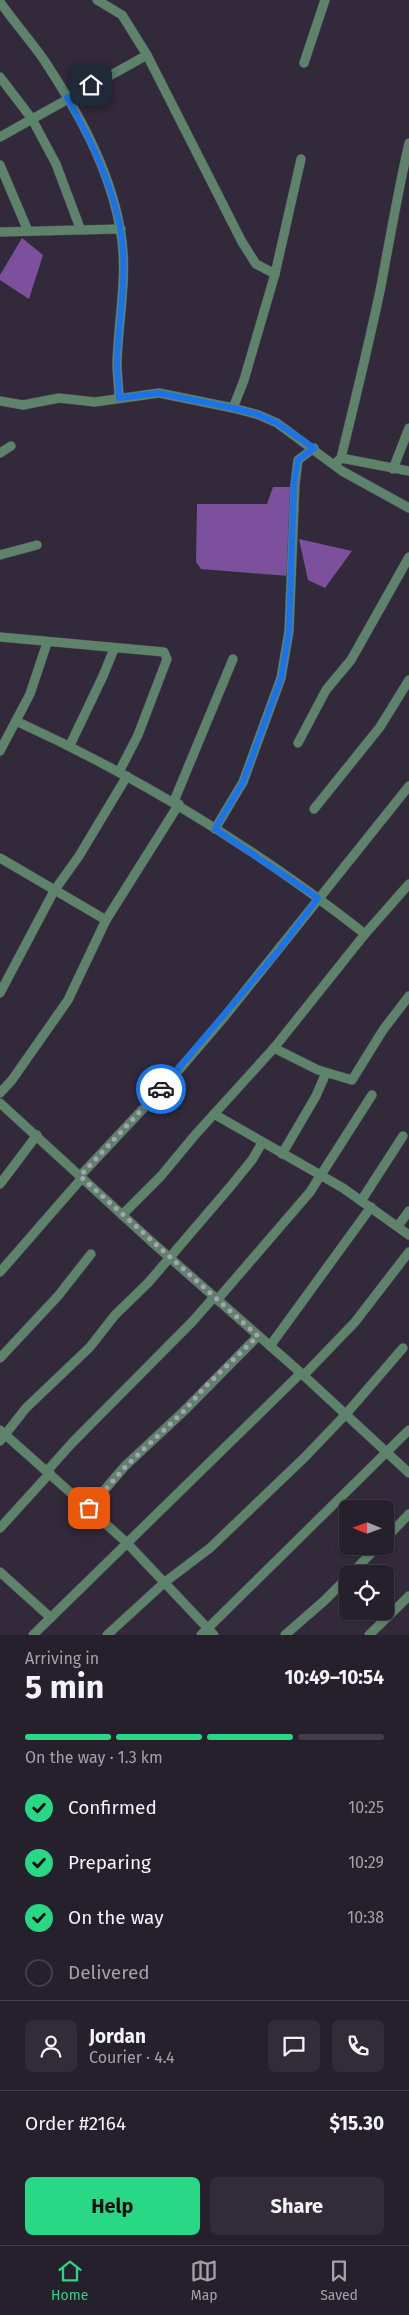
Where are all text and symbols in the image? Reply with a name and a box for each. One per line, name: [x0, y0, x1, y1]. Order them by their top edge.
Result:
pin: [70, 64, 112, 106]
icon: home: [77, 71, 105, 99]
courier: [136, 1064, 186, 1114]
icon: car: [147, 1075, 175, 1103]
pin: [68, 1487, 110, 1529]
icon: bag: [75, 1494, 103, 1522]
north arrow: [339, 1500, 394, 1555]
map controls: [339, 1500, 394, 1620]
button: locate: [339, 1565, 394, 1620]
text: Arriving in: [25, 1649, 99, 1668]
text: 10:49–10:54: [284, 1666, 384, 1689]
text: 5 min: [25, 1668, 104, 1706]
text: On the way · 1.3 km: [25, 1748, 163, 1767]
icon: check: [25, 1794, 53, 1822]
text: Confirmed: [68, 1796, 157, 1819]
text: 10:25: [348, 1798, 384, 1817]
icon: check: [25, 1849, 53, 1877]
text: Preparing: [68, 1851, 151, 1874]
text: 10:29: [348, 1853, 384, 1872]
icon: check: [25, 1904, 53, 1932]
text: On the way: [68, 1906, 164, 1929]
text: 10:38: [347, 1908, 384, 1927]
text: Delivered: [68, 1961, 150, 1984]
button: person: [25, 2020, 77, 2072]
button: chat: [268, 2020, 320, 2072]
button: phone: [332, 2020, 384, 2072]
text: Jordan: [89, 2025, 146, 2048]
text: Courier · 4.4: [89, 2048, 175, 2067]
text: Order #2164: [25, 2112, 126, 2135]
text: $15.30: [329, 2112, 384, 2135]
button: Help: [25, 2177, 200, 2235]
button: Share: [210, 2177, 384, 2235]
tab: Home: [51, 2257, 88, 2304]
tab: Map: [190, 2257, 218, 2304]
tab: Saved: [320, 2257, 358, 2304]

